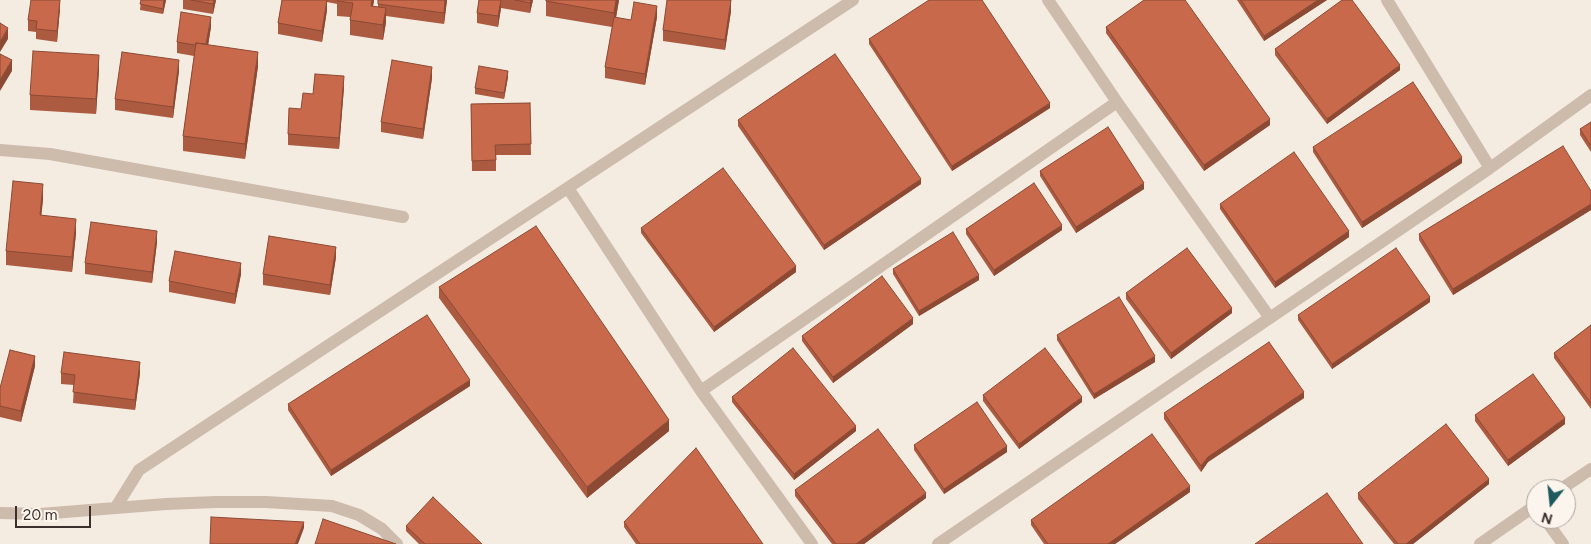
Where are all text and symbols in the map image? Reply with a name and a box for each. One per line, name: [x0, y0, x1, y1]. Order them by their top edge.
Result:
north arrow: [1526, 479, 1576, 529]
scale bar: [18, 496, 94, 528]
text: 20 m: [23, 506, 57, 524]
text: N: [1539, 508, 1555, 528]

